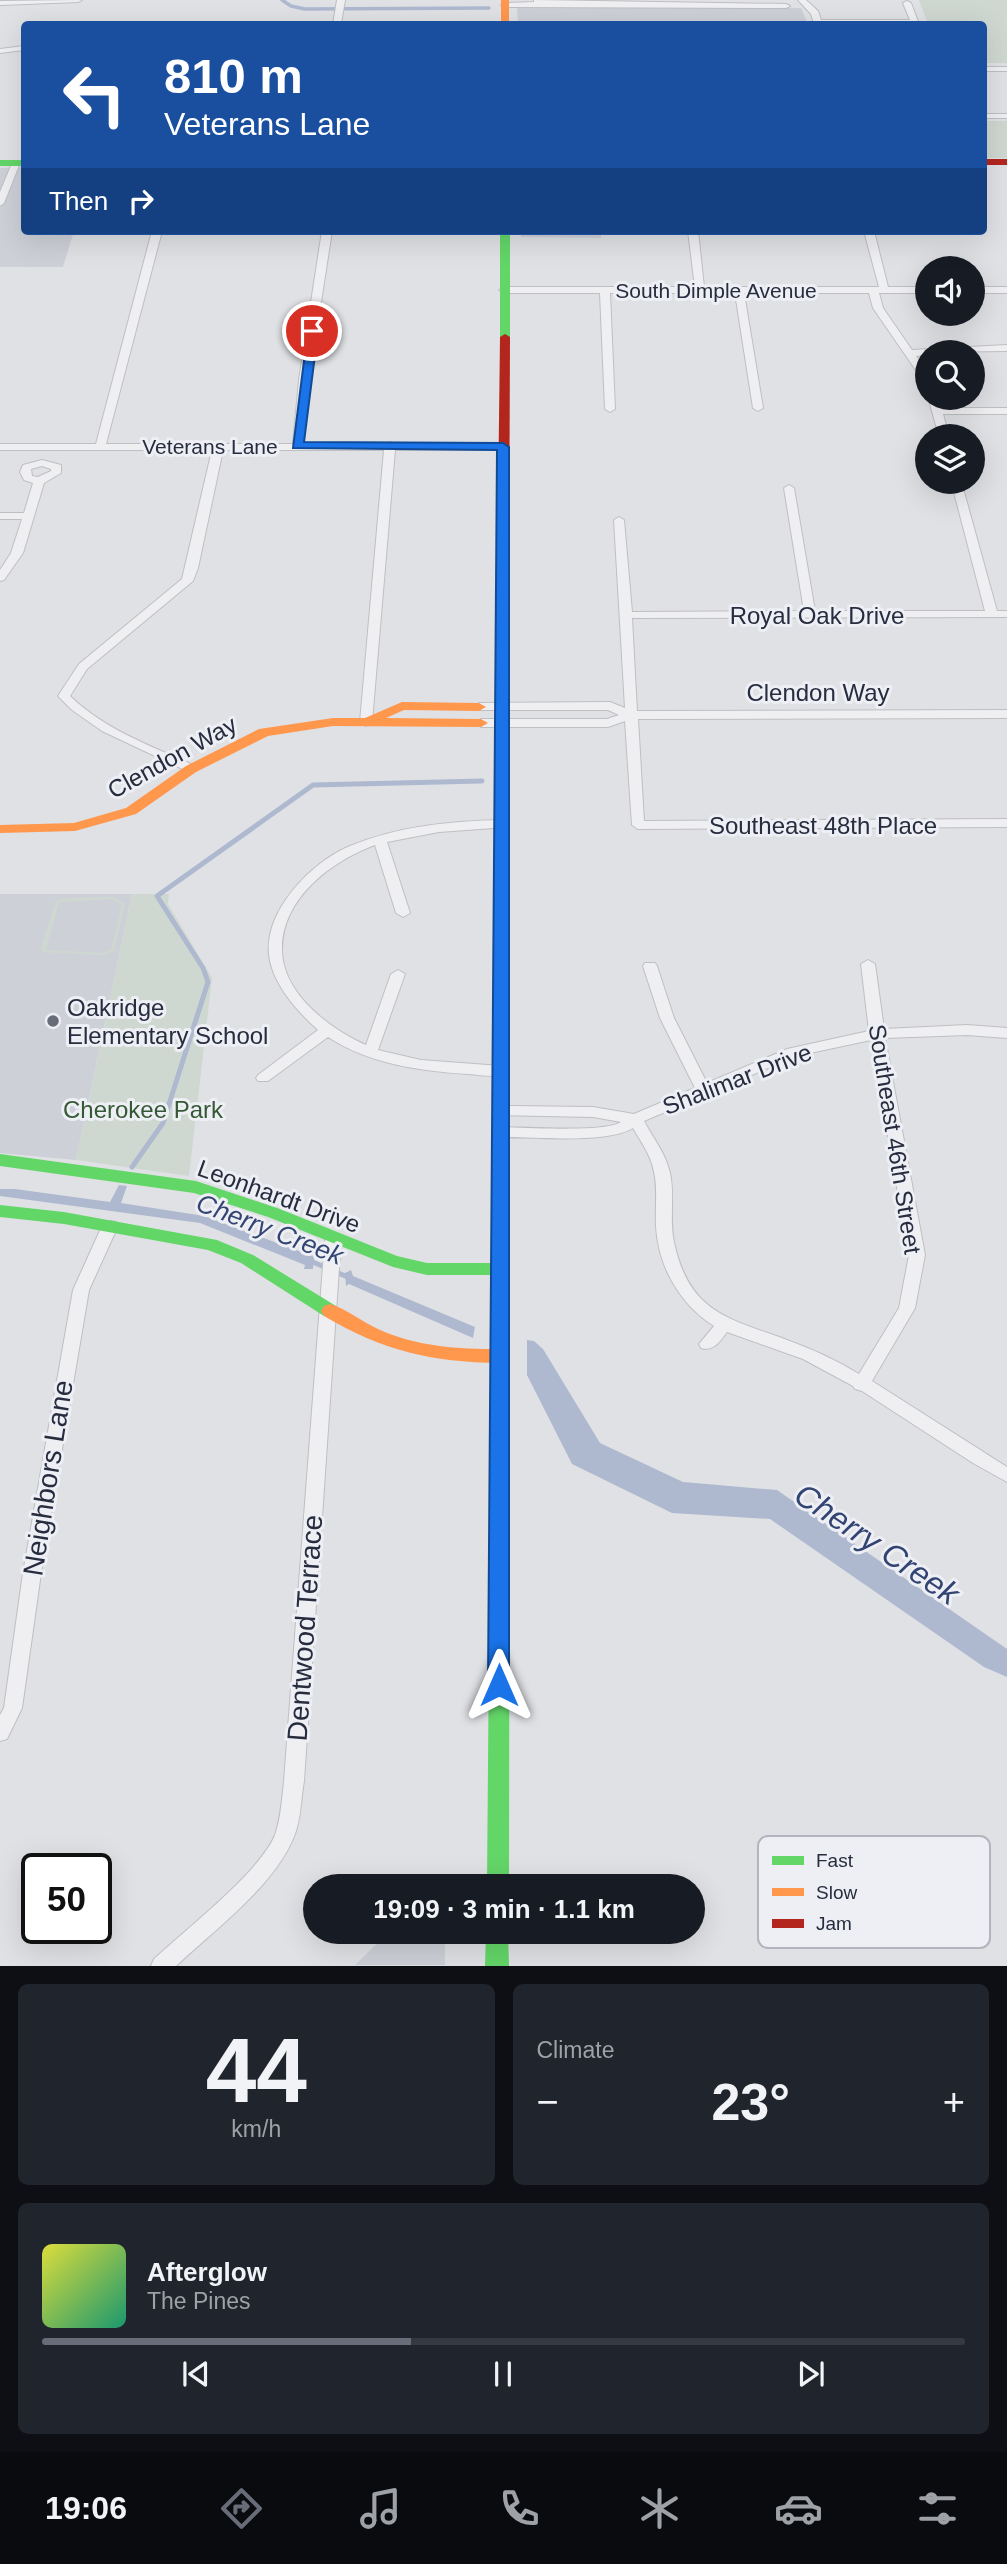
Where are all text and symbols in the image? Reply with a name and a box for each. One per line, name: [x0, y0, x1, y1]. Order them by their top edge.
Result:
icon: left: [49, 49, 140, 140]
text: 810 m: [164, 49, 303, 103]
text: Veterans Lane: [164, 106, 370, 142]
icon: right: [122, 182, 160, 220]
text: Then: [49, 186, 108, 216]
map controls: [915, 256, 985, 494]
button: sound: [915, 256, 985, 326]
street label: South Dimple Avenue: [615, 279, 817, 302]
pin: [282, 301, 342, 361]
icon: arrive: [293, 312, 331, 350]
button: search: [915, 340, 985, 410]
button: layers: [915, 424, 985, 494]
street label: Veterans Lane: [142, 435, 278, 458]
street label: Royal Oak Drive: [730, 602, 904, 629]
street label: Clendon Way: [746, 679, 890, 706]
street label: Clendon Way: [103, 710, 241, 804]
street label: Southeast 48th Place: [709, 812, 937, 839]
place label: Oakridge Elementary School: [67, 994, 268, 1049]
marker: Oakridge Elementary School: [45, 1013, 61, 1029]
street label: Southeast 46th Street: [864, 1022, 927, 1256]
street label: Shalimar Drive: [659, 1038, 815, 1120]
park label: Cherokee Park: [63, 1096, 224, 1123]
street label: Leonhardt Drive: [194, 1154, 364, 1238]
water label: Cherry Creek: [192, 1187, 349, 1271]
street label: Neighbors Lane: [17, 1378, 79, 1578]
water label: Cherry Creek: [788, 1476, 968, 1613]
street label: Dentwood Terrace: [282, 1514, 328, 1742]
position arrow: [462, 1648, 536, 1722]
legend: [758, 1836, 990, 1948]
text: Fast: [816, 1850, 854, 1871]
speed limit sign: 50: [21, 1853, 112, 1944]
text: Slow: [816, 1882, 857, 1903]
text: 19:09 · 3 min · 1.1 km: [373, 1894, 635, 1924]
text: Jam: [816, 1913, 852, 1934]
text: 44: [206, 2020, 307, 2121]
text: Climate: [537, 2037, 614, 2063]
text: 23°: [711, 2073, 790, 2131]
text: −: [537, 2081, 559, 2123]
text: +: [943, 2081, 965, 2123]
text: km/h: [231, 2116, 281, 2142]
text: Afterglow: [147, 2257, 267, 2287]
text: The Pines: [147, 2288, 251, 2314]
icon: previous: [177, 2355, 215, 2393]
icon: pause: [484, 2355, 522, 2393]
icon: next: [792, 2355, 830, 2393]
icon: directions: [217, 2484, 266, 2533]
icon: music: [356, 2484, 405, 2533]
icon: phone: [495, 2484, 544, 2533]
icon: climate: [635, 2484, 684, 2533]
icon: car: [774, 2484, 823, 2533]
icon: filters: [913, 2484, 962, 2533]
text: 19:06: [45, 2490, 127, 2526]

